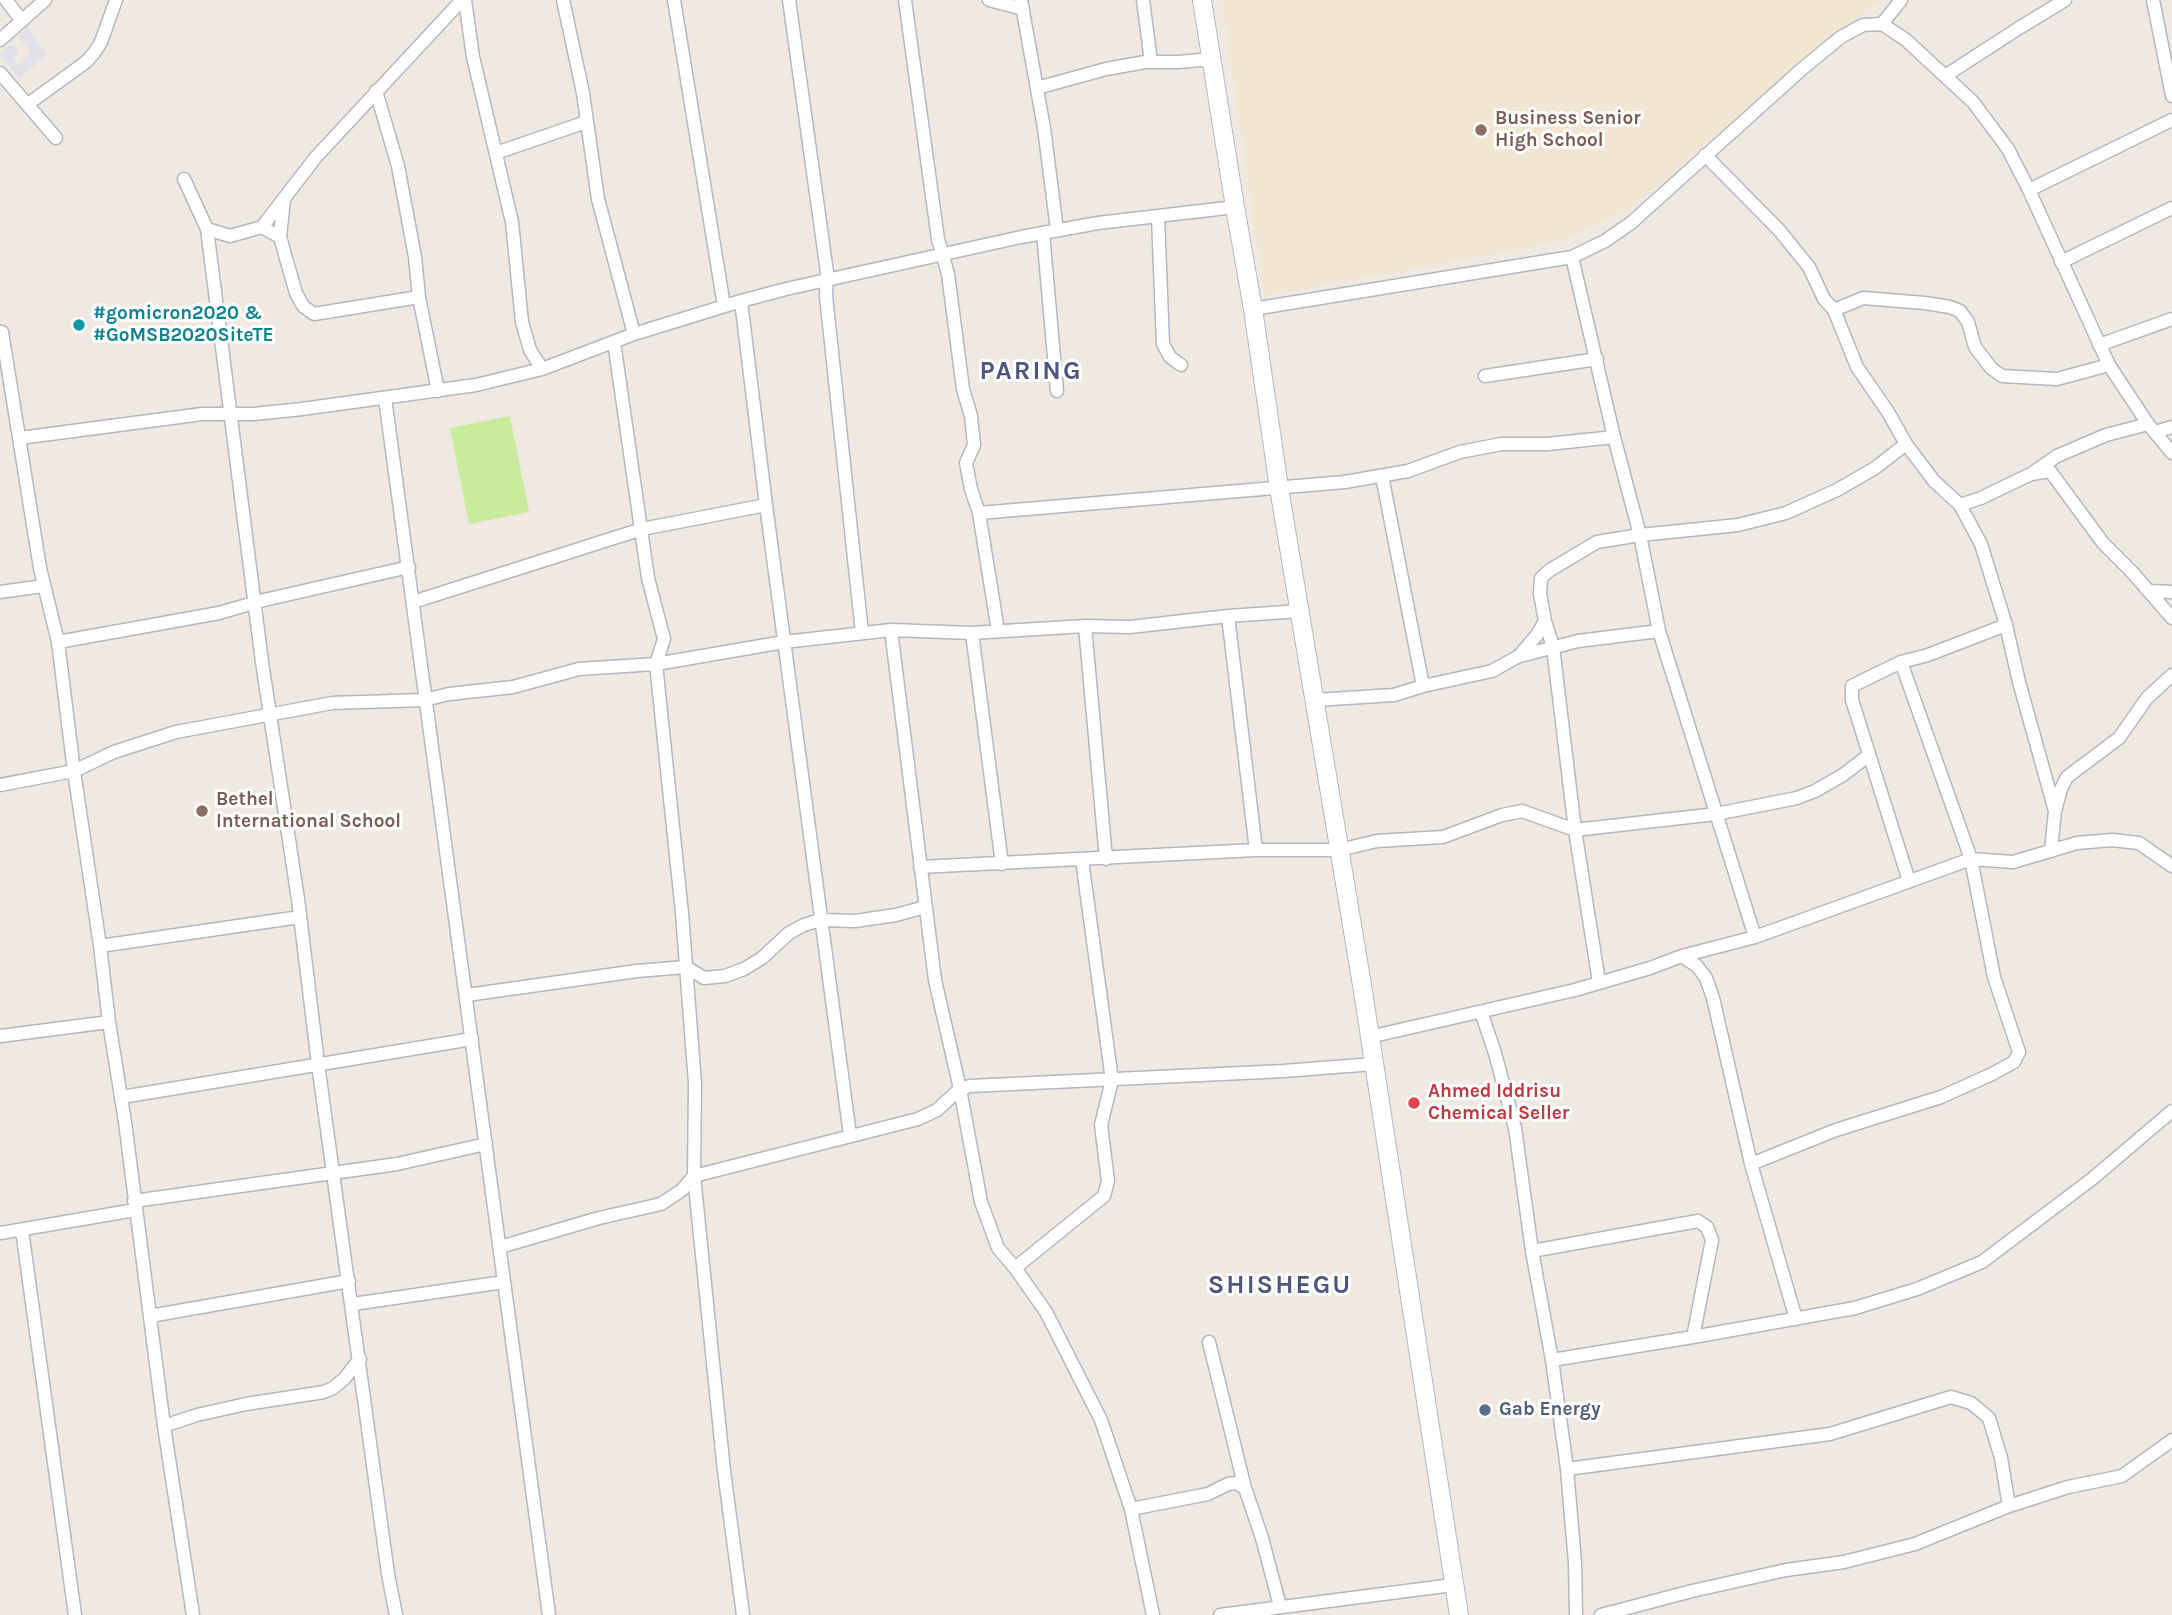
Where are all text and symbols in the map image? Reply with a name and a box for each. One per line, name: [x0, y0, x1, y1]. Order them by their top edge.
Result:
place label: Business Senior High School: [1495, 108, 1641, 152]
marker: Business Senior High School: [1473, 122, 1489, 138]
place label: #gomicron2020 & #GoMSB2020SiteTE: [93, 303, 274, 347]
marker: #gomicron2020 & #GoMSB2020SiteTE: [71, 317, 87, 333]
district label: PARING: [980, 356, 1082, 388]
place label: Bethel International School: [216, 789, 401, 833]
marker: Bethel International School: [194, 803, 210, 819]
place label: Ahmed Iddrisu Chemical Seller: [1428, 1081, 1569, 1125]
marker: Ahmed Iddrisu Chemical Seller: [1406, 1095, 1422, 1111]
district label: SHISHEGU: [1209, 1270, 1351, 1302]
place label: Gab Energy: [1499, 1399, 1601, 1421]
marker: Gab Energy: [1477, 1402, 1493, 1418]

